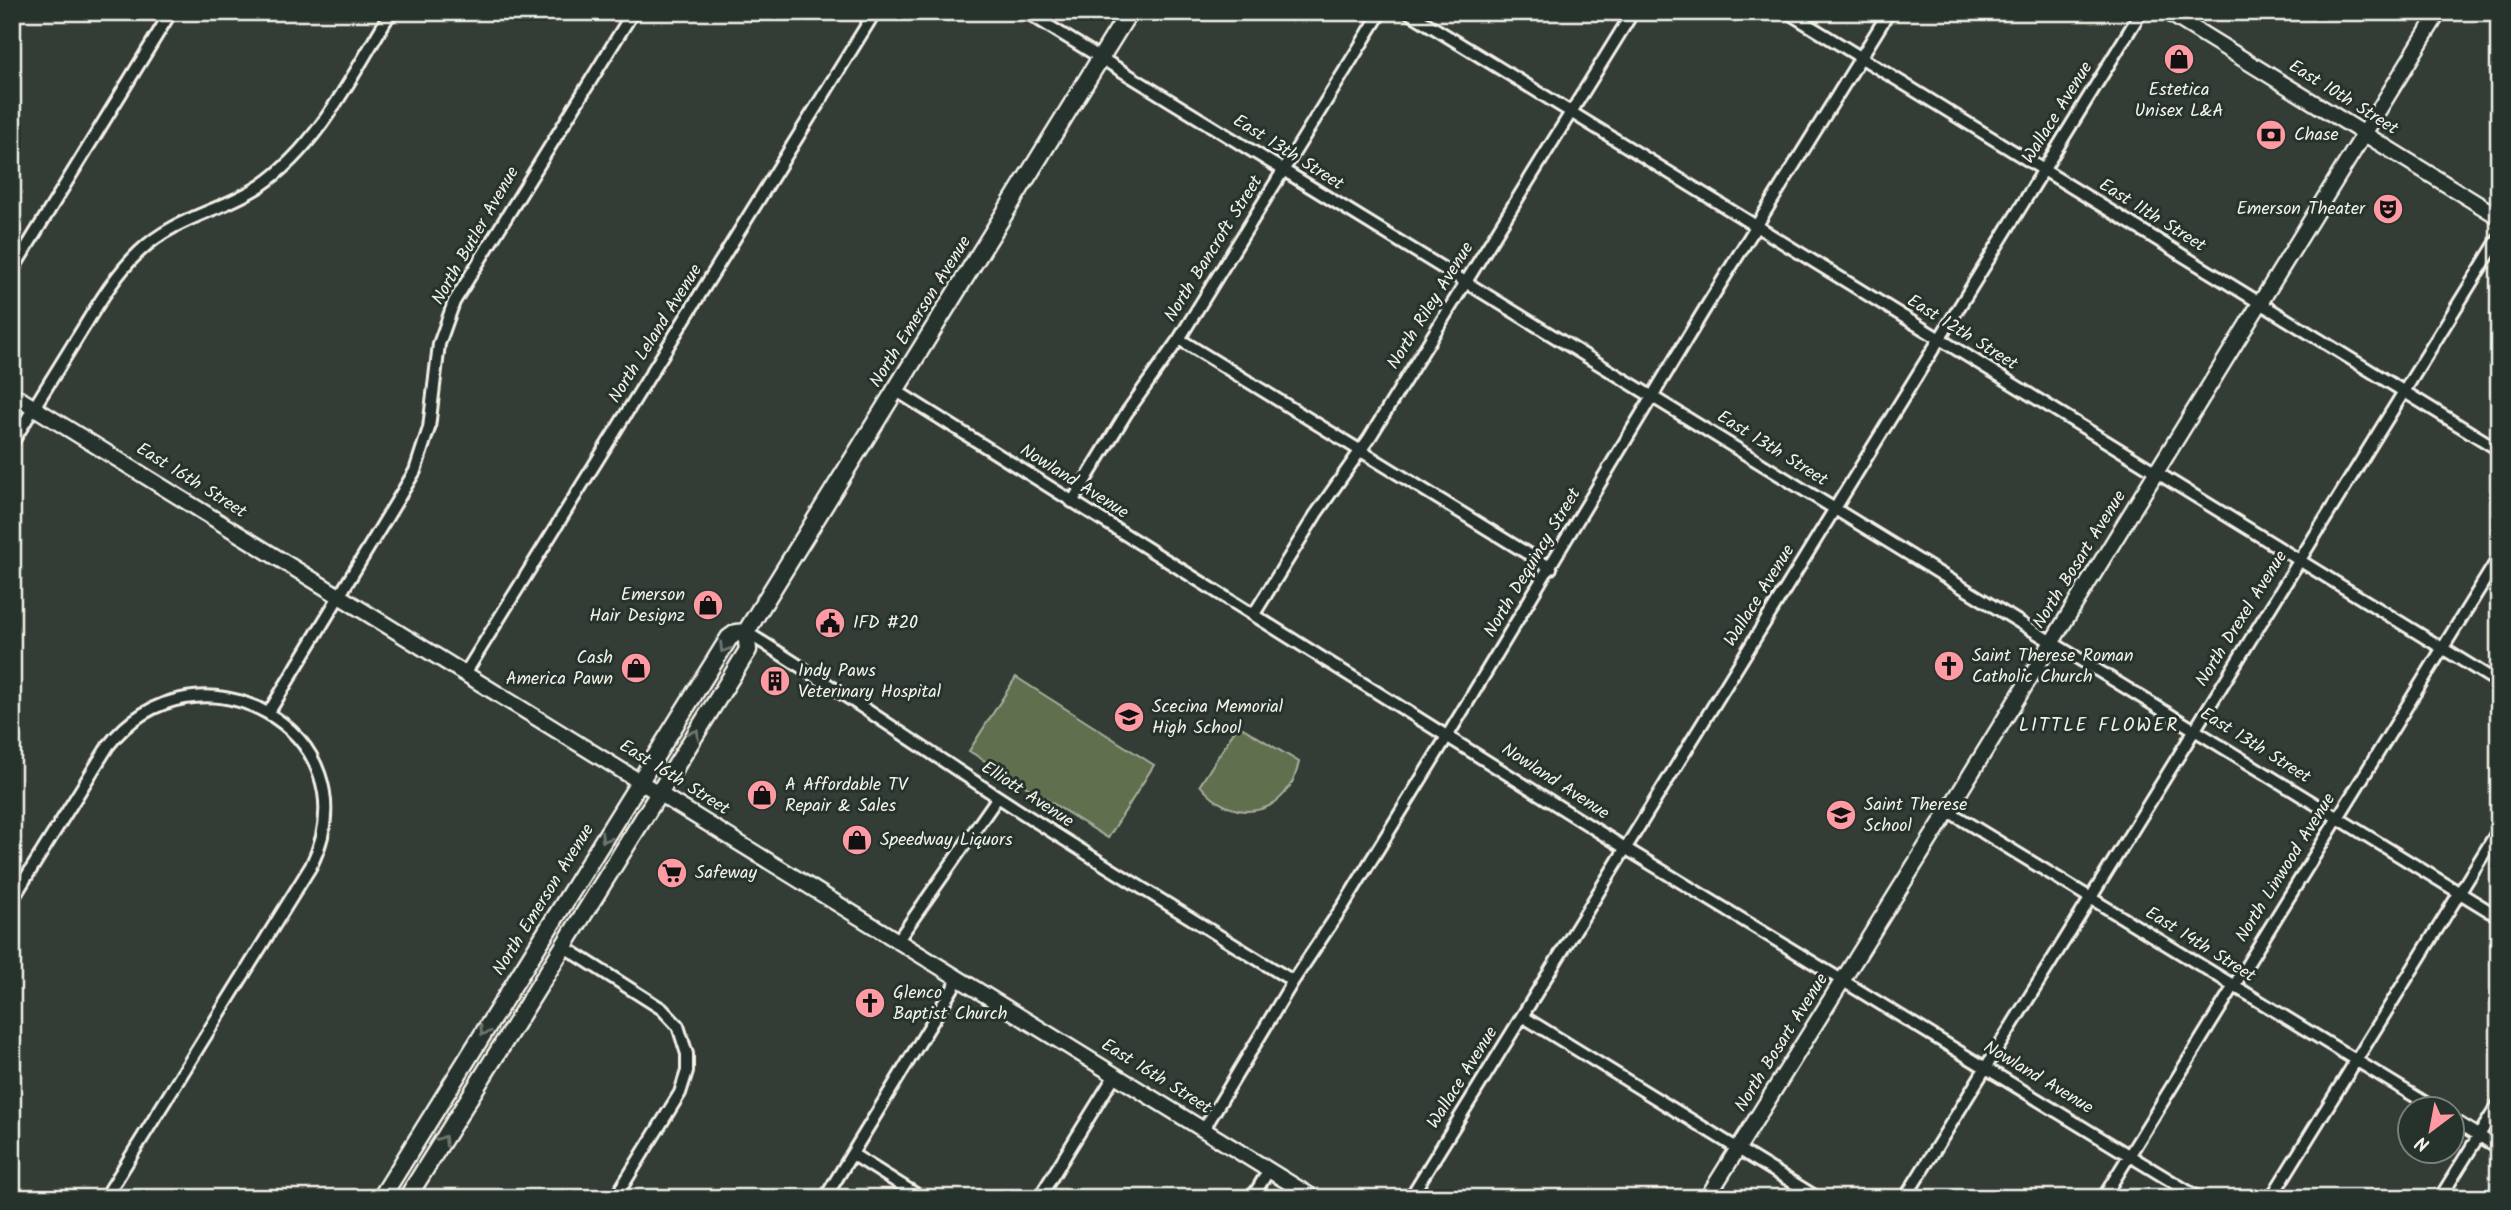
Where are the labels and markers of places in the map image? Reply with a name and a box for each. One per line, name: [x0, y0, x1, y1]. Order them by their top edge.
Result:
shop icon: Estetica Unisex L&A: [2162, 42, 2196, 76]
place label: Estetica Unisex L&A: [2135, 76, 2223, 126]
bank icon: Chase: [2254, 118, 2288, 152]
place label: Chase: [2294, 121, 2339, 150]
theatre icon: Emerson Theater: [2371, 192, 2405, 226]
place label: Emerson Theater: [2237, 195, 2366, 224]
place label: Emerson Hair Designz: [589, 581, 685, 631]
shop icon: Emerson Hair Designz: [691, 588, 725, 622]
public building icon: IFD #20: [813, 606, 847, 640]
place label: IFD #20: [853, 609, 918, 638]
place label: Saint Therese Roman Catholic Church: [1972, 642, 2134, 692]
place label: Cash America Pawn: [506, 644, 613, 694]
church icon: Saint Therese Roman Catholic Church: [1932, 649, 1966, 683]
shop icon: Cash America Pawn: [619, 651, 653, 685]
place label: Indy Paws Veterinary Hospital: [798, 657, 942, 707]
building icon: Indy Paws Veterinary Hospital: [758, 664, 792, 698]
place label: Scecina Memorial High School: [1152, 693, 1284, 743]
school or university icon: Scecina Memorial High School: [1112, 700, 1146, 734]
place label: A Affordable TV Repair & Sales: [785, 771, 909, 821]
shop icon: A Affordable TV Repair & Sales: [745, 778, 779, 812]
place label: Saint Therese School: [1864, 791, 1967, 841]
school or university icon: Saint Therese School: [1824, 798, 1858, 832]
shop icon: Speedway Liquors: [840, 823, 874, 857]
place label: Speedway Liquors: [880, 826, 1013, 855]
supermarket icon: Safeway: [655, 856, 689, 890]
place label: Safeway: [695, 859, 757, 888]
place label: Glenco Baptist Church: [893, 979, 1007, 1029]
church icon: Glenco Baptist Church: [853, 986, 887, 1020]

